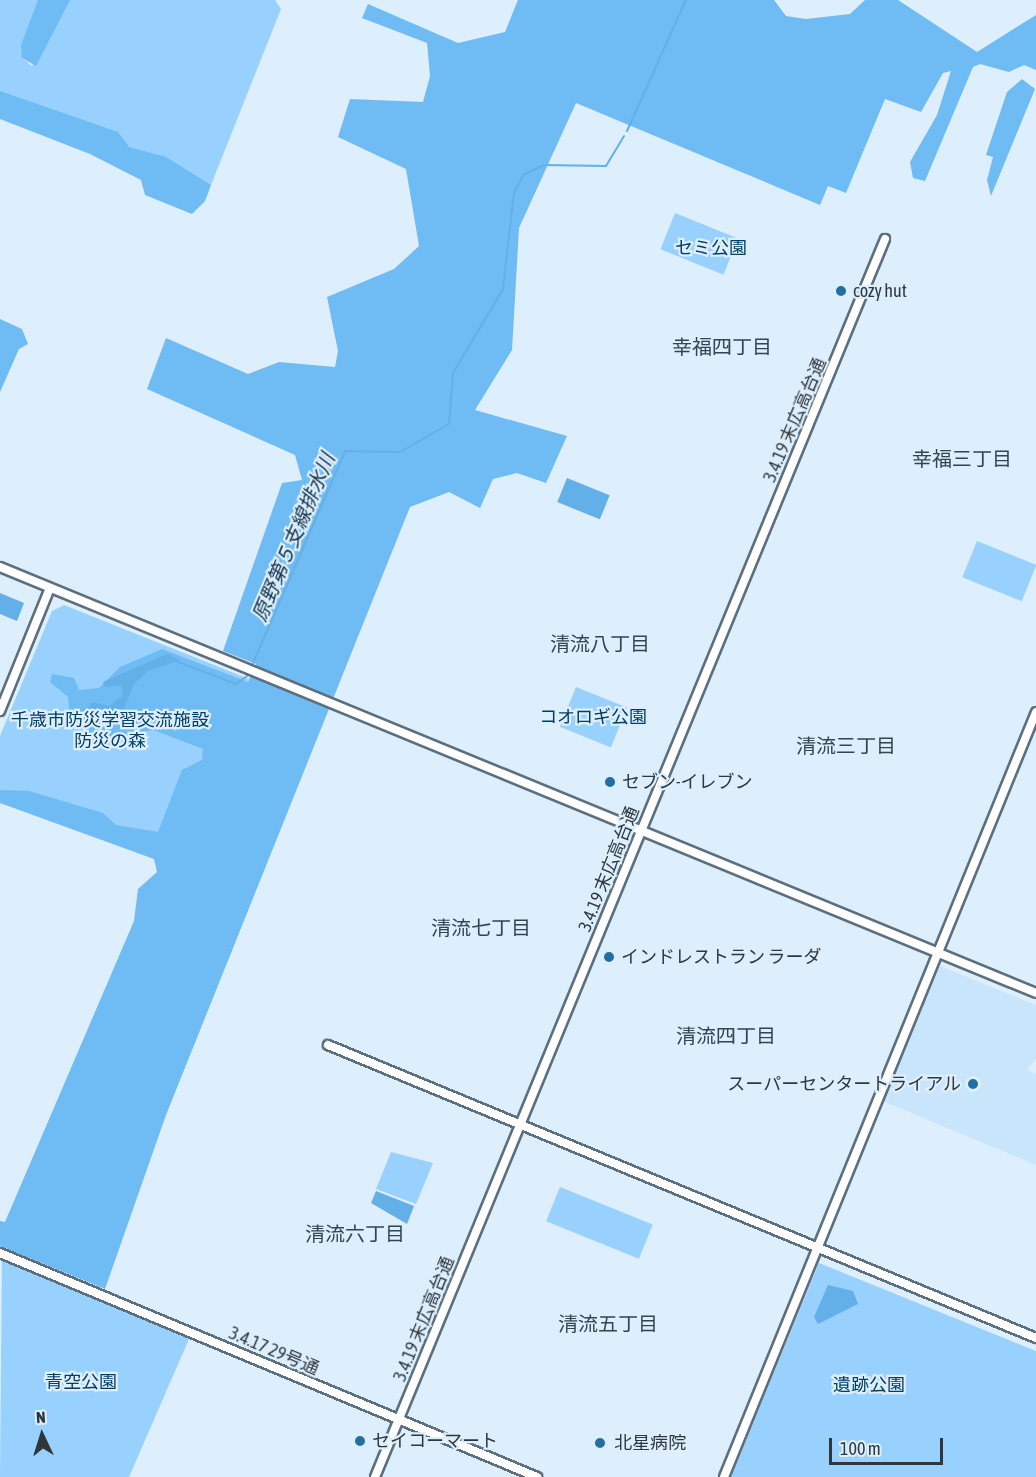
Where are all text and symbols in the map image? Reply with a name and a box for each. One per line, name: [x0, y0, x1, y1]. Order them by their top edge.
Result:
park label: セミ公園: [675, 237, 747, 259]
place label: cozy hut: [853, 280, 907, 302]
marker: cozy hut: [834, 284, 848, 298]
district label: 幸福四丁目: [672, 334, 772, 358]
street label: 3.4.19 末広高台通: [759, 355, 831, 485]
district label: 幸福三丁目: [912, 446, 1012, 470]
water label: 原野第５支線排水川: [247, 449, 339, 625]
district label: 清流八丁目: [550, 631, 650, 655]
park label: コオロギ公園: [539, 706, 647, 728]
park label: 千歳市防災学習交流施設 防災の森: [11, 710, 209, 752]
district label: 清流三丁目: [796, 733, 896, 757]
place label: セブン-イレブン: [622, 771, 752, 793]
marker: セブン-イレブン: [603, 775, 617, 789]
street label: 3.4.19 末広高台通: [574, 803, 644, 935]
district label: 清流七丁目: [431, 915, 531, 939]
place label: インドレストラン ラーダ: [621, 946, 821, 968]
marker: インドレストラン ラーダ: [602, 950, 616, 964]
district label: 清流四丁目: [676, 1023, 776, 1047]
place label: スーパーセンタートライアル: [727, 1073, 961, 1095]
marker: スーパーセンタートライアル: [966, 1077, 980, 1091]
district label: 清流六丁目: [305, 1221, 405, 1245]
street label: 3.4.19 末広高台通: [389, 1253, 459, 1385]
district label: 清流五丁目: [558, 1311, 658, 1335]
street label: 3.4.17 29号通: [226, 1322, 322, 1380]
park label: 青空公園: [45, 1371, 117, 1393]
park label: 遺跡公園: [833, 1374, 905, 1396]
north arrow: [12, 1405, 72, 1465]
text: N: [35, 1408, 46, 1426]
scale bar: [832, 1426, 946, 1464]
place label: セイコーマート: [372, 1430, 498, 1452]
place label: 北星病院: [614, 1432, 686, 1454]
marker: セイコーマート: [353, 1434, 367, 1448]
marker: 北星病院: [591, 1434, 609, 1452]
text: 100 m: [840, 1438, 881, 1459]

